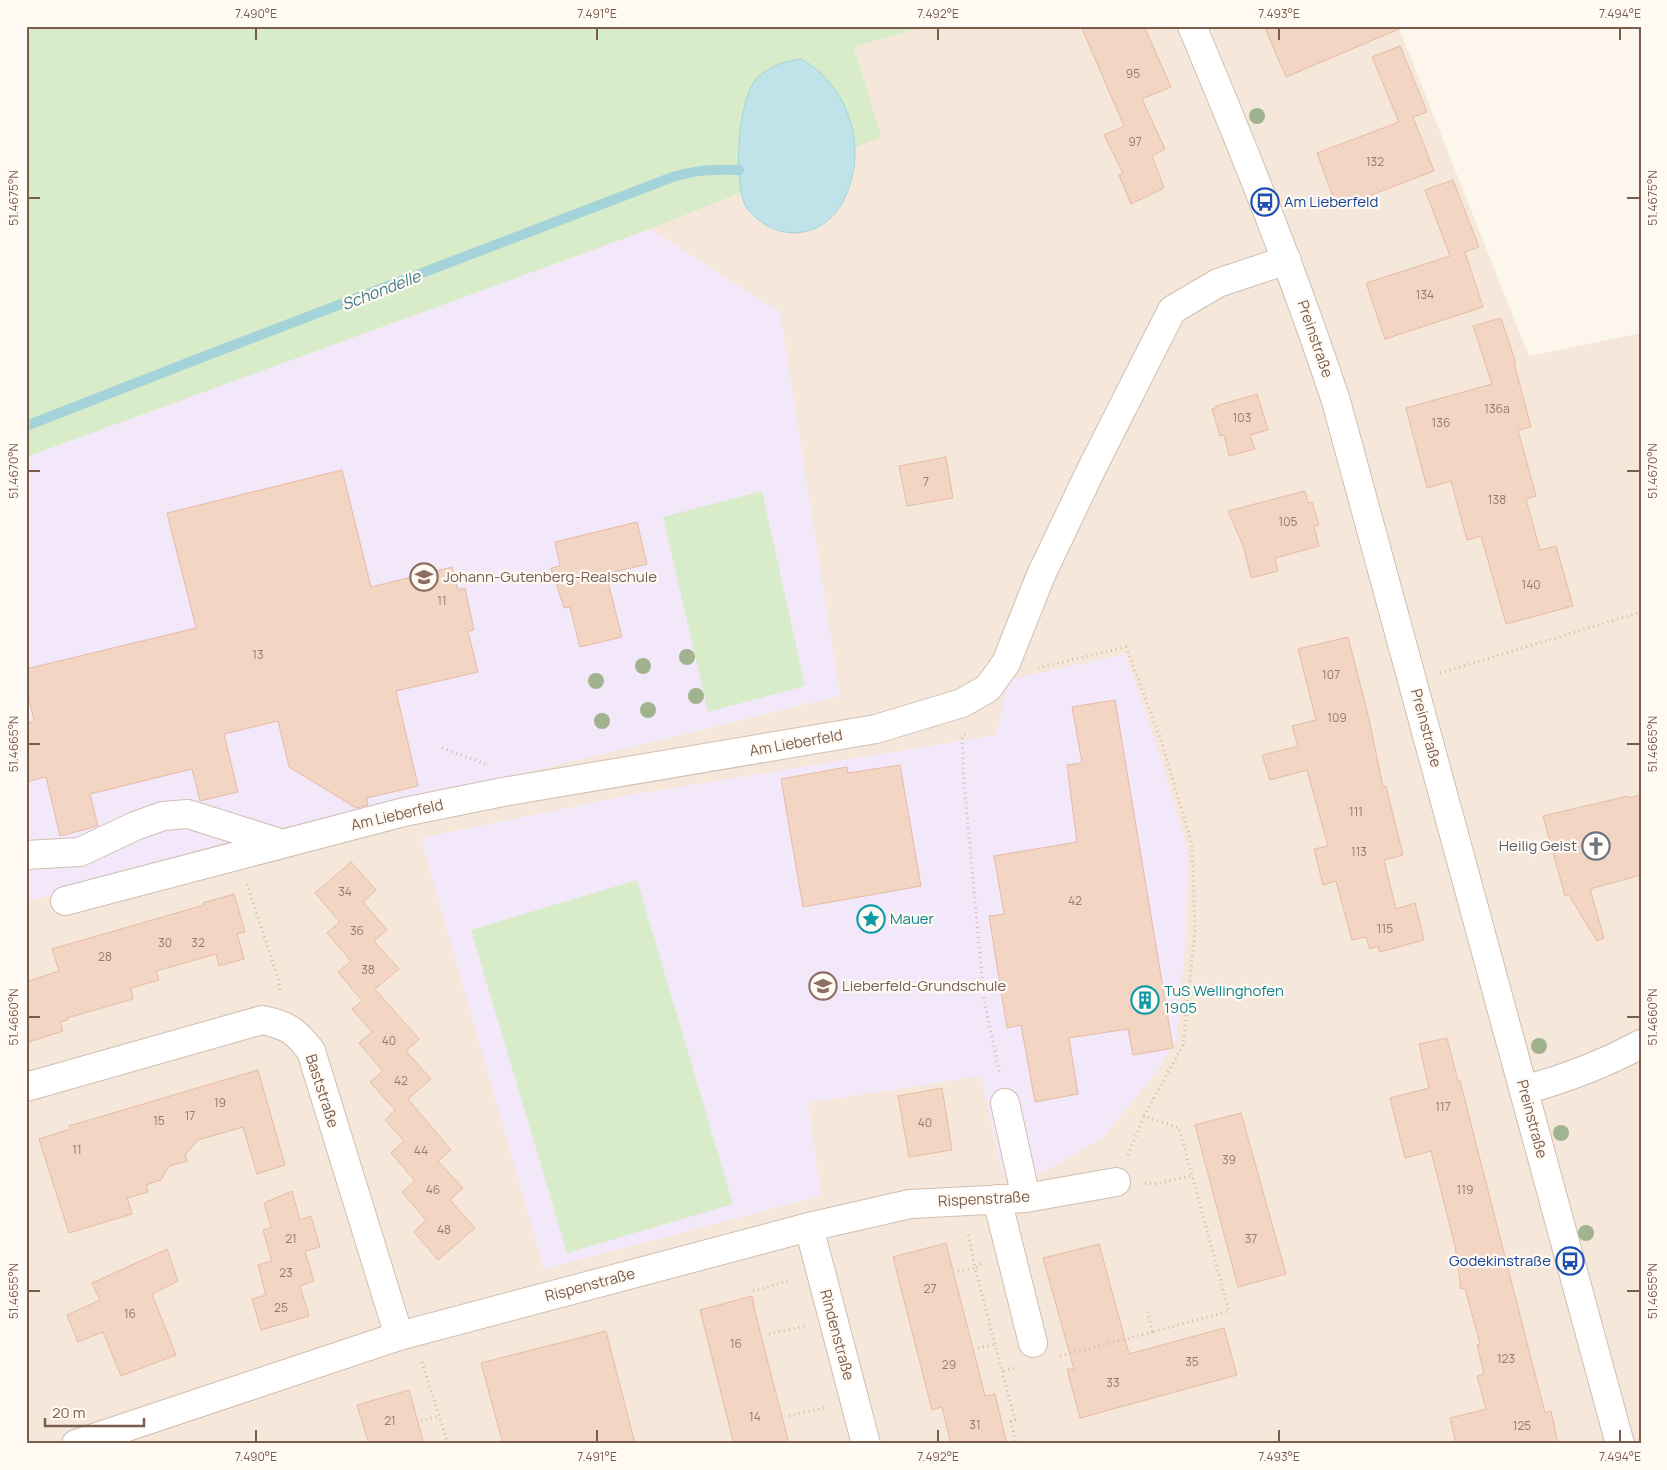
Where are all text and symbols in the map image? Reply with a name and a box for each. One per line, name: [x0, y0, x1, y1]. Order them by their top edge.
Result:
text: 7.490°E: [235, 5, 277, 22]
text: 7.491°E: [577, 5, 617, 22]
text: 7.492°E: [917, 5, 959, 22]
text: 7.493°E: [1258, 5, 1300, 22]
text: 7.494°E: [1599, 5, 1641, 22]
house number: 95: [1126, 65, 1140, 82]
house number: 97: [1128, 133, 1142, 150]
house number: 132: [1366, 153, 1384, 170]
text: 51.4675°N: [5, 170, 22, 226]
text: 51.4675°N: [1644, 170, 1661, 226]
bus stop icon: Am Lieberfeld: [1250, 187, 1280, 217]
place label: Am Lieberfeld: [1284, 191, 1378, 212]
water label: Schondelle: [338, 264, 425, 315]
house number: 134: [1416, 286, 1434, 303]
street label: Preinstraße: [1292, 297, 1339, 381]
house number: 136a: [1484, 400, 1510, 417]
house number: 103: [1233, 409, 1251, 426]
house number: 136: [1432, 414, 1450, 431]
text: 51.4670°N: [5, 443, 22, 499]
text: 51.4670°N: [1644, 443, 1661, 499]
house number: 7: [923, 473, 929, 490]
house number: 138: [1488, 491, 1506, 508]
house number: 105: [1279, 513, 1298, 530]
school or university icon: Johann-Gutenberg-Realschule: [409, 562, 439, 592]
place label: Johann-Gutenberg-Realschule: [443, 566, 657, 587]
house number: 140: [1521, 576, 1541, 593]
house number: 11: [437, 592, 447, 609]
house number: 13: [252, 646, 264, 663]
house number: 107: [1322, 666, 1340, 683]
street label: Preinstraße: [1406, 686, 1447, 770]
house number: 109: [1327, 709, 1347, 726]
text: 51.4665°N: [5, 716, 22, 772]
text: 51.4665°N: [1644, 716, 1661, 772]
street label: Am Lieberfeld: [748, 724, 844, 761]
street label: Am Lieberfeld: [349, 794, 445, 835]
house number: 111: [1349, 803, 1363, 820]
church icon: Heilig Geist: [1581, 831, 1611, 861]
place label: Heilig Geist: [1499, 835, 1577, 856]
house number: 113: [1351, 843, 1367, 860]
house number: 34: [338, 883, 352, 900]
house number: 42: [1068, 892, 1082, 909]
place icon: Mauer: [856, 904, 886, 934]
place label: Mauer: [890, 908, 935, 929]
house number: 115: [1377, 920, 1393, 937]
house number: 36: [350, 922, 364, 939]
house number: 30: [158, 934, 172, 951]
house number: 32: [191, 934, 205, 951]
house number: 28: [98, 948, 112, 965]
house number: 38: [361, 961, 375, 978]
school or university icon: Lieberfeld-Grundschule: [808, 971, 838, 1001]
place label: Lieberfeld-Grundschule: [842, 975, 1007, 996]
place label: TuS Wellinghofen 1905: [1164, 980, 1284, 1018]
building icon: TuS Wellinghofen 1905: [1130, 985, 1160, 1015]
text: 51.4660°N: [5, 988, 22, 1046]
text: 51.4660°N: [1644, 988, 1661, 1046]
house number: 40: [382, 1032, 396, 1049]
street label: Baststraße: [301, 1051, 344, 1131]
house number: 42: [394, 1072, 408, 1089]
street label: Preinstraße: [1512, 1077, 1553, 1161]
house number: 19: [214, 1094, 226, 1111]
house number: 117: [1435, 1098, 1451, 1115]
house number: 17: [185, 1107, 195, 1124]
house number: 15: [153, 1112, 165, 1129]
house number: 40: [918, 1114, 932, 1131]
house number: 11: [72, 1141, 82, 1158]
house number: 44: [414, 1142, 428, 1159]
house number: 39: [1222, 1151, 1236, 1168]
house number: 46: [426, 1181, 440, 1198]
house number: 119: [1457, 1181, 1473, 1198]
street label: Rispenstraße: [937, 1186, 1031, 1211]
house number: 48: [437, 1221, 451, 1238]
house number: 21: [285, 1230, 297, 1247]
house number: 37: [1245, 1230, 1257, 1247]
bus stop icon: Godekinstraße: [1555, 1246, 1585, 1276]
place label: Godekinstraße: [1449, 1250, 1551, 1271]
street label: Rispenstraße: [543, 1262, 637, 1307]
text: 51.4655°N: [5, 1263, 22, 1319]
text: 51.4655°N: [1644, 1263, 1661, 1319]
house number: 23: [279, 1264, 293, 1281]
house number: 27: [924, 1280, 936, 1297]
street label: Rindenstraße: [815, 1287, 860, 1383]
house number: 25: [274, 1299, 288, 1316]
house number: 16: [124, 1305, 136, 1322]
house number: 16: [730, 1335, 742, 1352]
house number: 123: [1497, 1350, 1515, 1367]
house number: 35: [1185, 1353, 1199, 1370]
house number: 29: [942, 1356, 956, 1373]
house number: 33: [1106, 1374, 1120, 1391]
scale bar: [45, 1395, 144, 1427]
text: 20 m: [52, 1402, 85, 1423]
house number: 14: [749, 1408, 761, 1425]
house number: 21: [384, 1412, 396, 1429]
house number: 31: [969, 1416, 981, 1433]
house number: 125: [1513, 1417, 1531, 1434]
text: 7.490°E: [235, 1448, 277, 1465]
text: 7.491°E: [577, 1448, 617, 1465]
text: 7.492°E: [917, 1448, 959, 1465]
text: 7.493°E: [1258, 1448, 1300, 1465]
text: 7.494°E: [1599, 1448, 1641, 1465]

